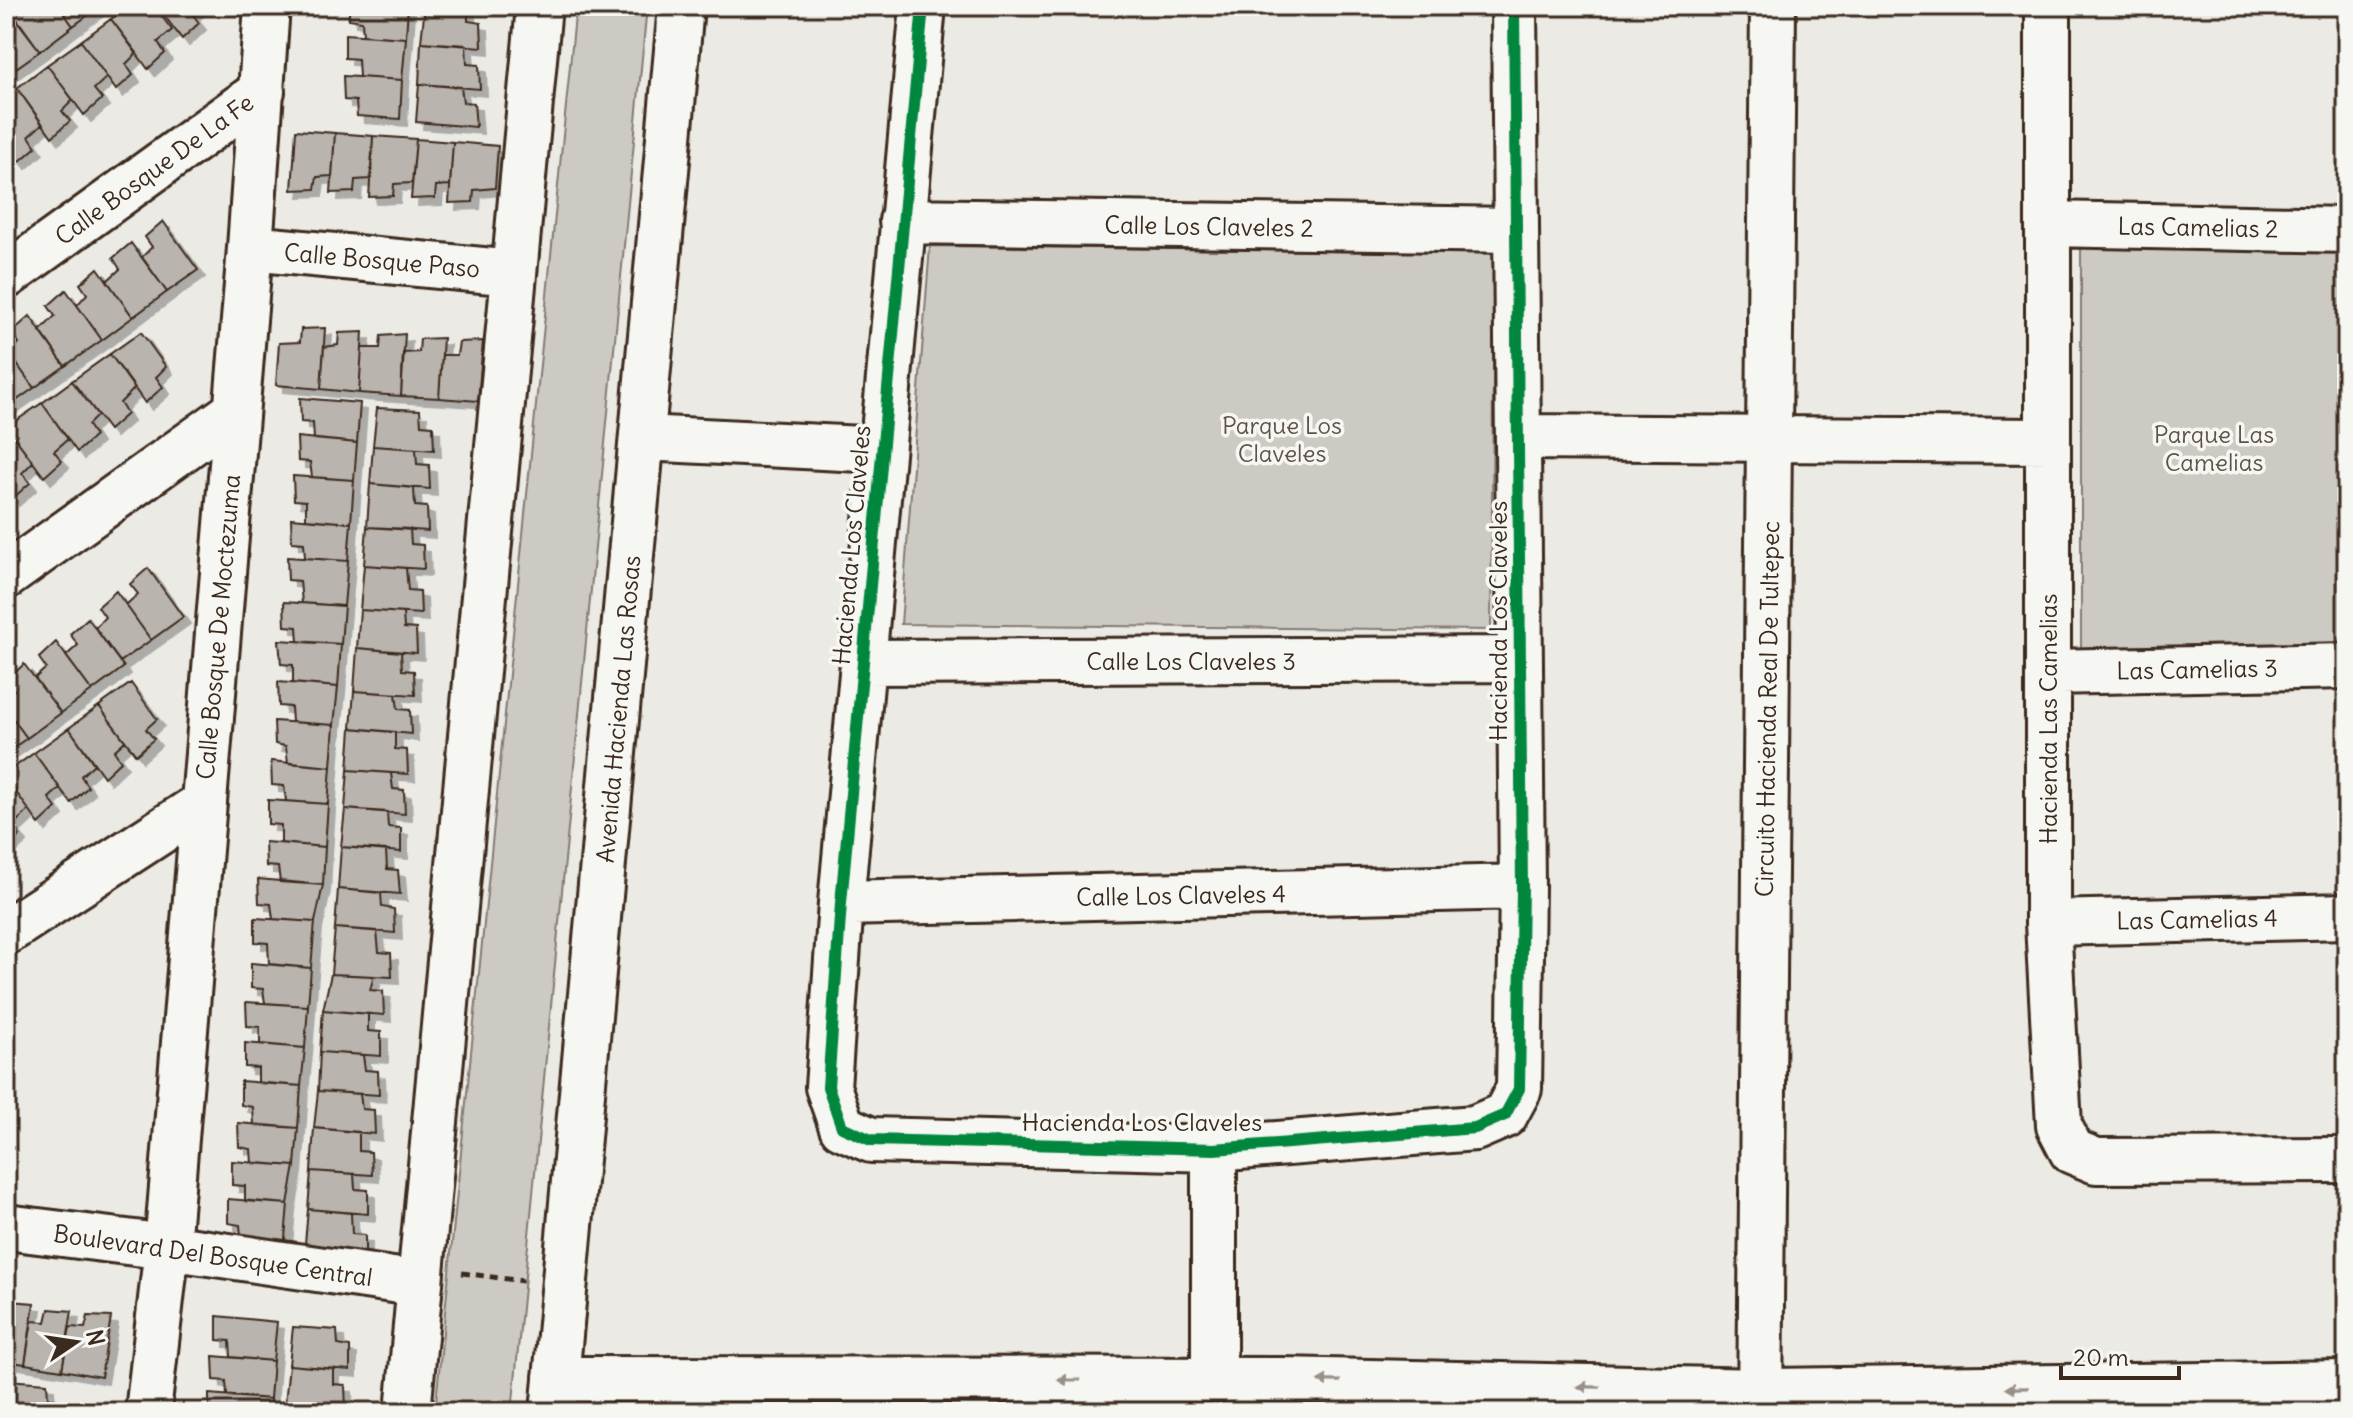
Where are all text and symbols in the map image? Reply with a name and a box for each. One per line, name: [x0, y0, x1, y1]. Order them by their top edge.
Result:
street label: Calle Bosque De La Fe: [49, 87, 259, 251]
street label: Calle Los Claveles 2: [1104, 209, 1314, 243]
street label: Las Camelias 2: [2117, 211, 2279, 243]
street label: Calle Bosque Paso: [283, 236, 481, 284]
park label: Parque Los Claveles: [1222, 410, 1342, 468]
park label: Parque Las Camelias: [2154, 419, 2274, 477]
street label: Hacienda Los Claveles: [826, 424, 876, 666]
street label: Calle Bosque De Moctezuma: [190, 473, 246, 781]
street label: Hacienda Los Claveles: [1483, 501, 1513, 741]
street label: Circuito Hacienda Real De Tultepec: [1749, 521, 1785, 897]
street label: Avenida Hacienda Las Rosas: [590, 554, 646, 864]
street label: Hacienda Las Camelias: [2033, 594, 2063, 844]
street label: Calle Los Claveles 3: [1086, 646, 1296, 676]
street label: Las Camelias 3: [2116, 653, 2278, 685]
street label: Calle Los Claveles 4: [1076, 878, 1286, 912]
street label: Las Camelias 4: [2116, 903, 2278, 935]
street label: Hacienda Los Claveles: [1022, 1107, 1262, 1137]
street label: Boulevard Del Bosque Central: [52, 1218, 374, 1292]
north arrow: [36, 1302, 116, 1382]
text: N: [80, 1327, 111, 1348]
scale bar: [2061, 1330, 2179, 1380]
text: 20 m: [2073, 1342, 2129, 1372]
one-way arrow: [1056, 1373, 1081, 1386]
one-way arrow: [1316, 1375, 1341, 1387]
one-way arrow: [1576, 1381, 1601, 1394]
one-way arrow: [2004, 1381, 2029, 1394]

